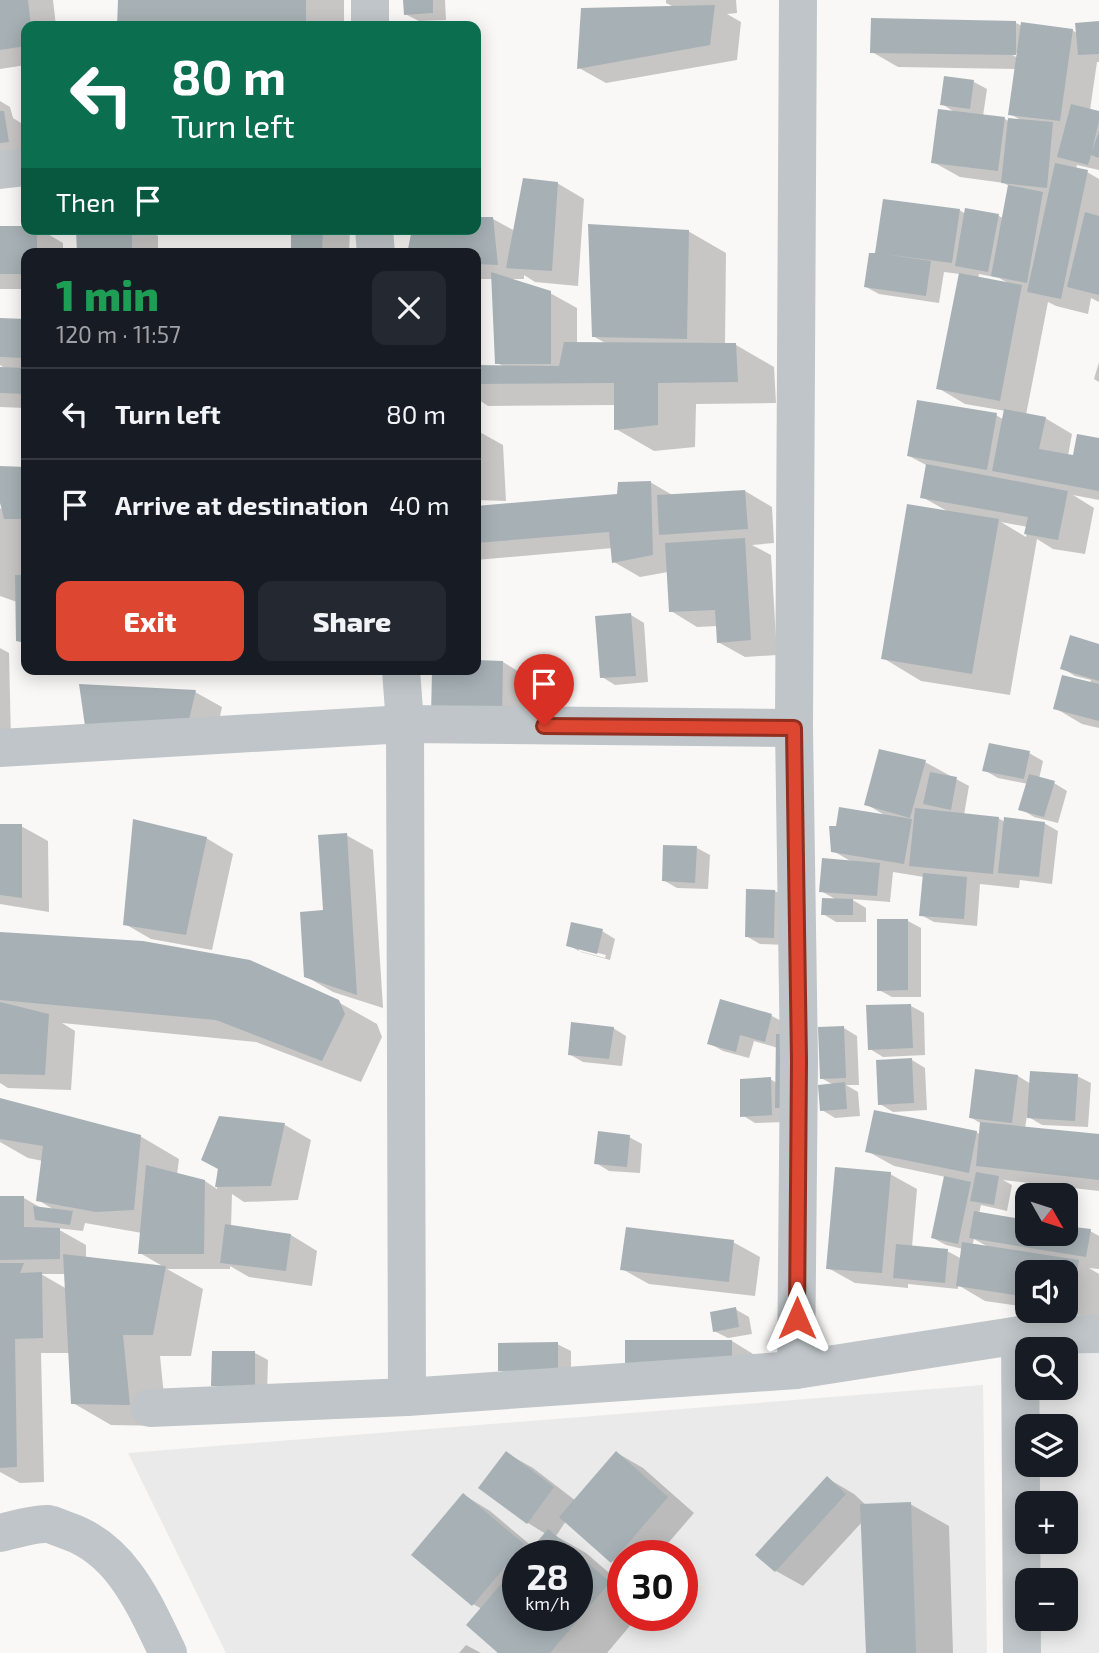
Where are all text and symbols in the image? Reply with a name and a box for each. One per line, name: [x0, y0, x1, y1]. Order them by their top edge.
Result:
text: 80 m: [171, 46, 286, 105]
icon: left: [56, 49, 147, 140]
text: Turn left: [171, 106, 295, 144]
icon: arrive: [129, 182, 167, 220]
text: Then: [56, 186, 115, 217]
text: 1 min: [56, 269, 159, 319]
button: close: [372, 271, 446, 345]
text: 120 m · 11:57: [56, 320, 181, 348]
icon: left: [56, 395, 94, 433]
text: Turn left: [115, 398, 221, 429]
text: 80 m: [386, 398, 446, 429]
icon: arrive: [56, 486, 94, 524]
text: Arrive at destination: [115, 489, 368, 520]
text: 40 m: [389, 489, 450, 520]
button: Exit: [56, 581, 244, 661]
button: Share: [258, 581, 446, 661]
pin: [514, 654, 574, 726]
icon: arrive: [525, 665, 563, 703]
north arrow: [1015, 1183, 1078, 1246]
map controls: [1015, 1183, 1078, 1631]
button: sound: [1015, 1260, 1078, 1323]
position arrow: [760, 1281, 834, 1355]
button: search: [1015, 1337, 1078, 1400]
button: layers: [1015, 1414, 1078, 1477]
button: +: [1015, 1491, 1078, 1554]
speed limit sign: 30: [607, 1540, 698, 1631]
text: 28: [526, 1555, 569, 1597]
button: −: [1015, 1568, 1078, 1631]
text: km/h: [525, 1592, 570, 1614]

